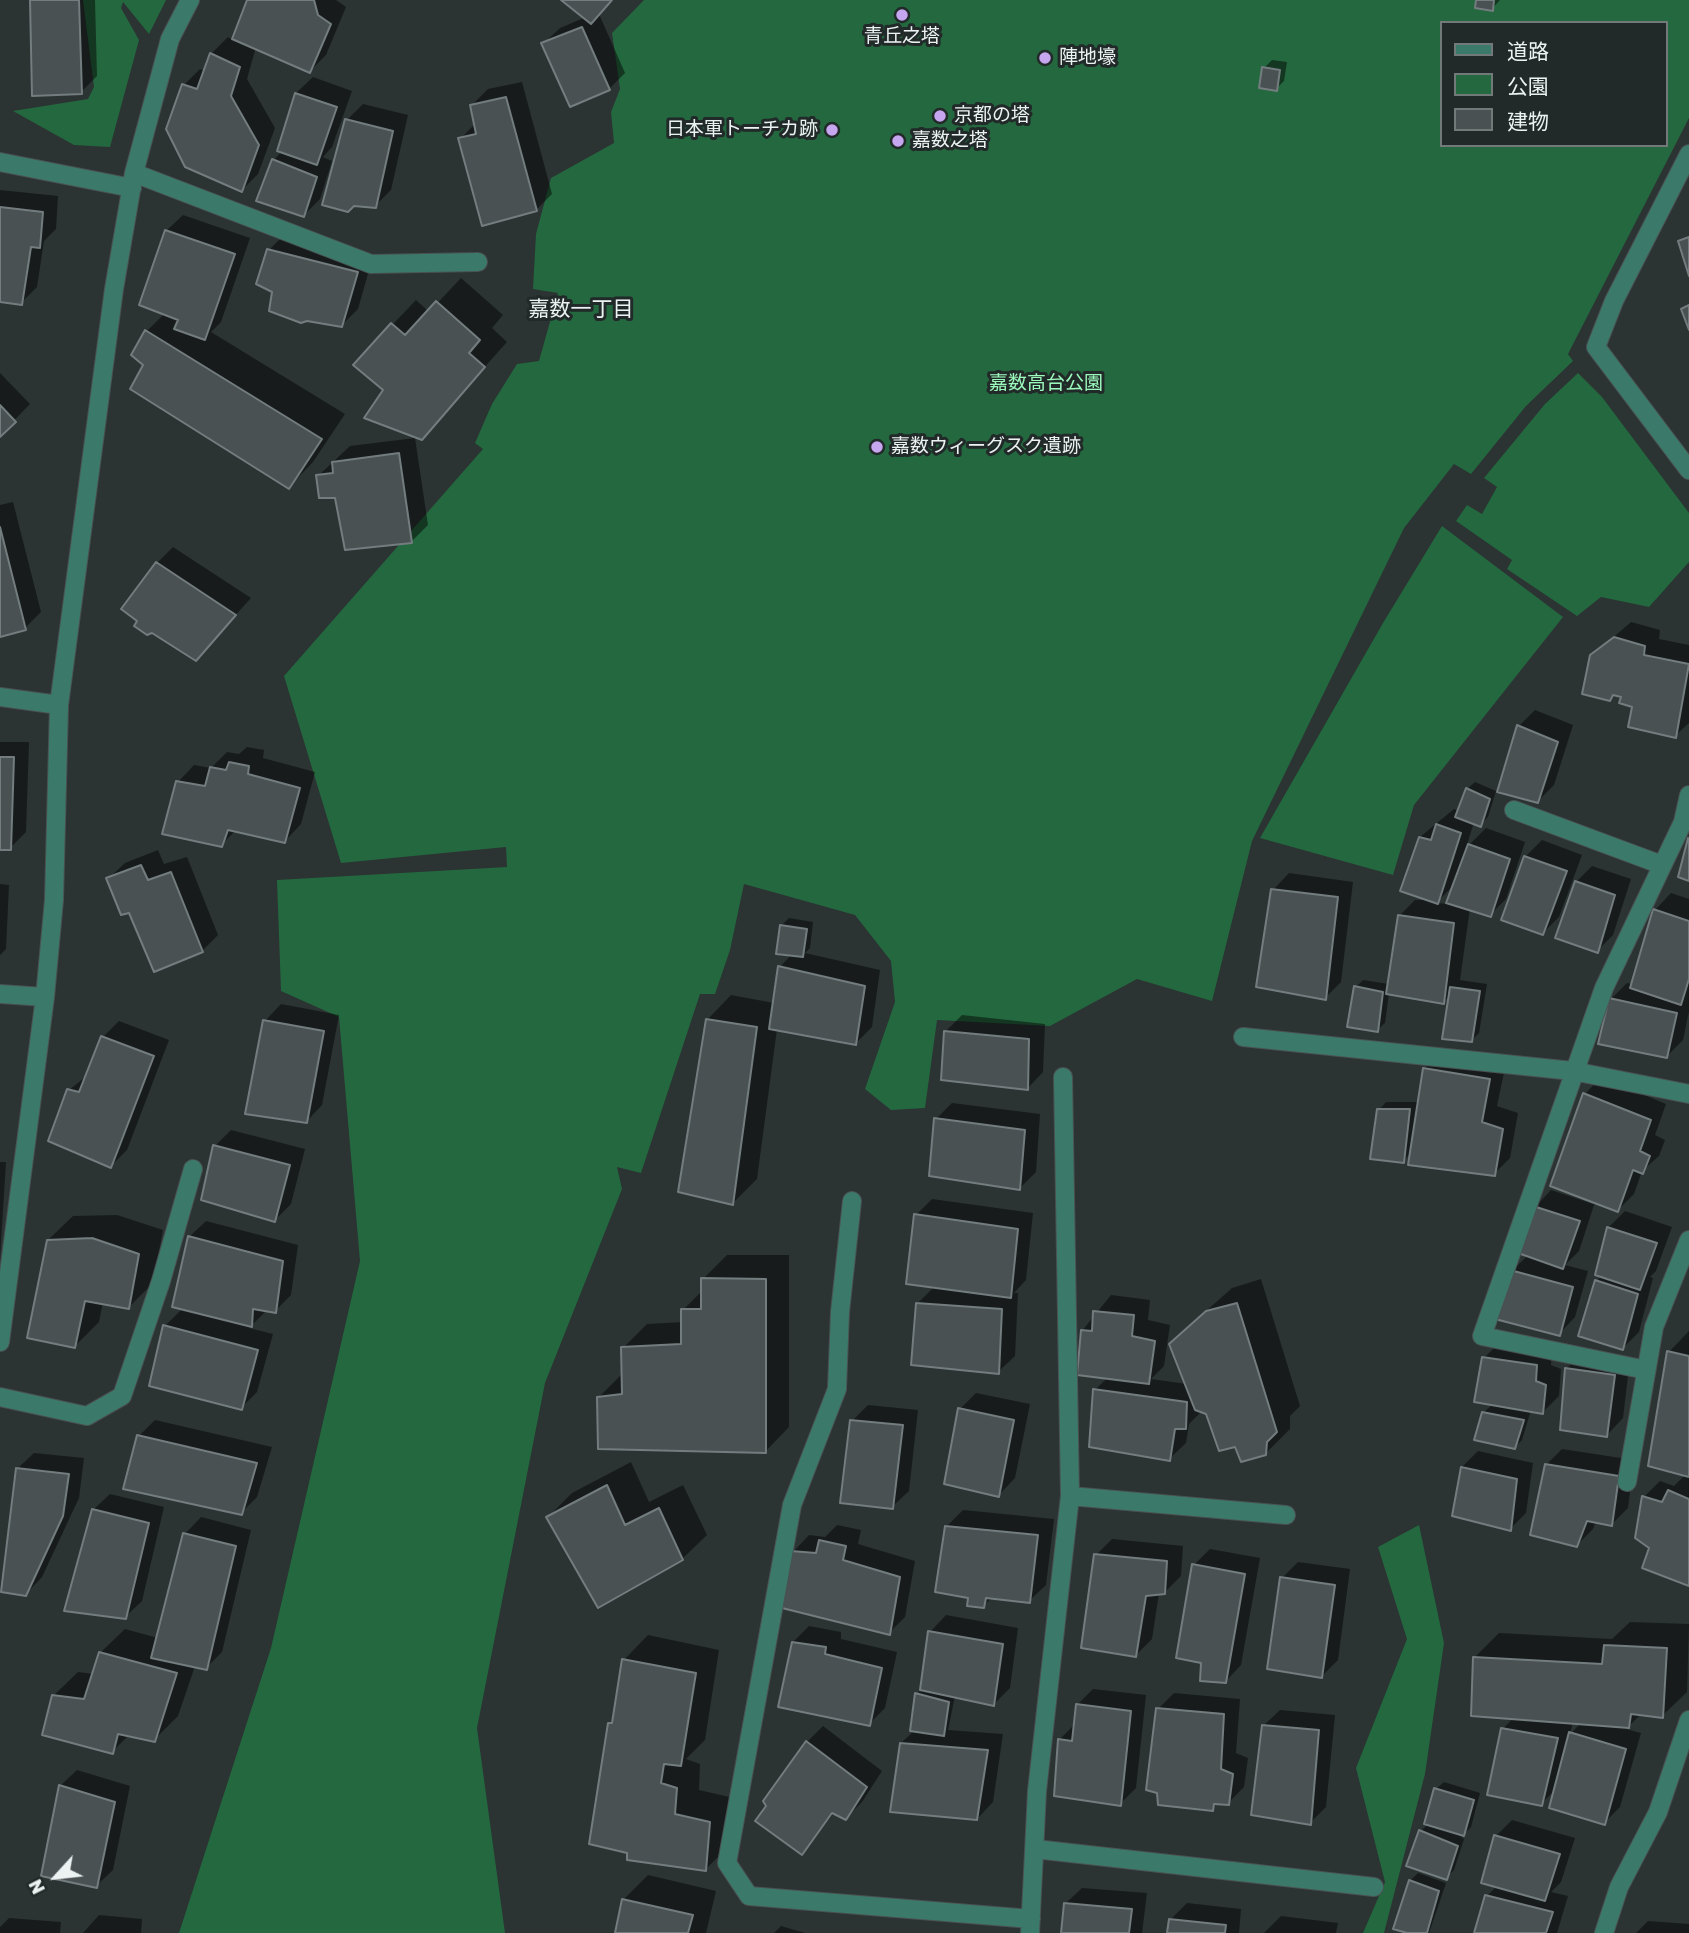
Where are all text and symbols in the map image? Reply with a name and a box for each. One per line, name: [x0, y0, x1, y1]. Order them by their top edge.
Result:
marker: 青丘之塔: [894, 7, 910, 23]
legend: [1440, 21, 1668, 147]
place label: 青丘之塔: [864, 26, 940, 48]
text: 道路: [1507, 39, 1549, 64]
place label: 陣地壕: [1059, 47, 1116, 69]
marker: 陣地壕: [1037, 50, 1053, 66]
text: 公園: [1507, 74, 1549, 99]
place label: 京都の塔: [954, 105, 1030, 127]
marker: 京都の塔: [932, 108, 948, 124]
text: 建物: [1507, 109, 1549, 134]
place label: 日本軍トーチカ跡: [666, 119, 818, 141]
marker: 日本軍トーチカ跡: [824, 122, 840, 138]
place label: 嘉数之塔: [912, 130, 988, 152]
marker: 嘉数之塔: [890, 133, 906, 149]
district label: 嘉数一丁目: [529, 297, 633, 323]
park label: 嘉数高台公園: [989, 373, 1103, 395]
place label: 嘉数ウィーグスク遺跡: [891, 436, 1081, 458]
marker: 嘉数ウィーグスク遺跡: [869, 439, 885, 455]
north arrow: [21, 1842, 91, 1912]
text: N: [23, 1875, 50, 1898]

